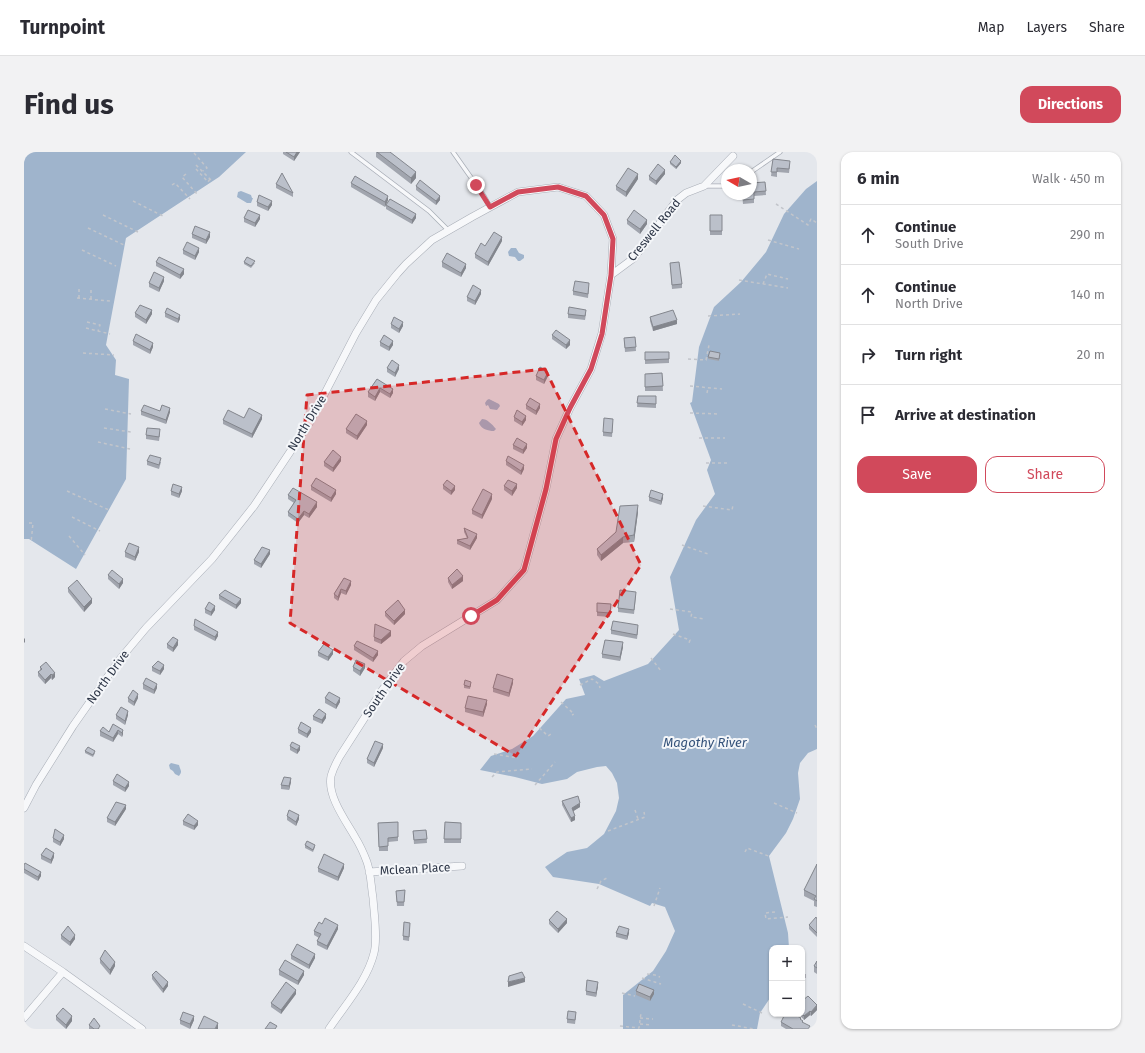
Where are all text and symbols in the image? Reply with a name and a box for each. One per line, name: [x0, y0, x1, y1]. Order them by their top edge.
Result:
text: Turnpoint: [20, 16, 105, 39]
text: Map: [978, 19, 1004, 36]
text: Layers: [1026, 19, 1067, 36]
text: Share: [1089, 19, 1125, 36]
button: Directions: [1020, 86, 1121, 123]
text: Find us: [24, 88, 114, 121]
north arrow: [721, 164, 757, 200]
text: 6 min: [857, 168, 900, 189]
text: Walk · 450 m: [1032, 171, 1105, 186]
route end: [467, 176, 485, 194]
street label: Creswell Road: [625, 196, 683, 264]
text: Continue: [895, 218, 956, 236]
icon: ahead: [857, 224, 879, 246]
text: 290 m: [1070, 227, 1105, 242]
text: South Drive: [895, 236, 963, 251]
text: Continue: [895, 278, 956, 296]
icon: ahead: [857, 284, 879, 306]
text: 140 m: [1071, 287, 1105, 302]
text: North Drive: [895, 296, 963, 311]
icon: right: [857, 344, 879, 366]
text: Turn right: [895, 346, 962, 364]
text: 20 m: [1077, 347, 1105, 362]
street label: North Drive: [285, 393, 329, 453]
icon: arrive: [857, 404, 879, 426]
text: Arrive at destination: [895, 406, 1036, 424]
button: Save: [857, 456, 977, 493]
button: Share: [985, 456, 1105, 493]
route start: [462, 607, 480, 625]
street label: North Drive: [84, 648, 132, 706]
street label: South Drive: [360, 660, 408, 720]
water label: Magothy River: [663, 735, 748, 750]
street label: Mclean Place: [379, 860, 451, 878]
map controls: [769, 945, 805, 1017]
button: +: [769, 945, 805, 981]
button: −: [769, 981, 805, 1017]

